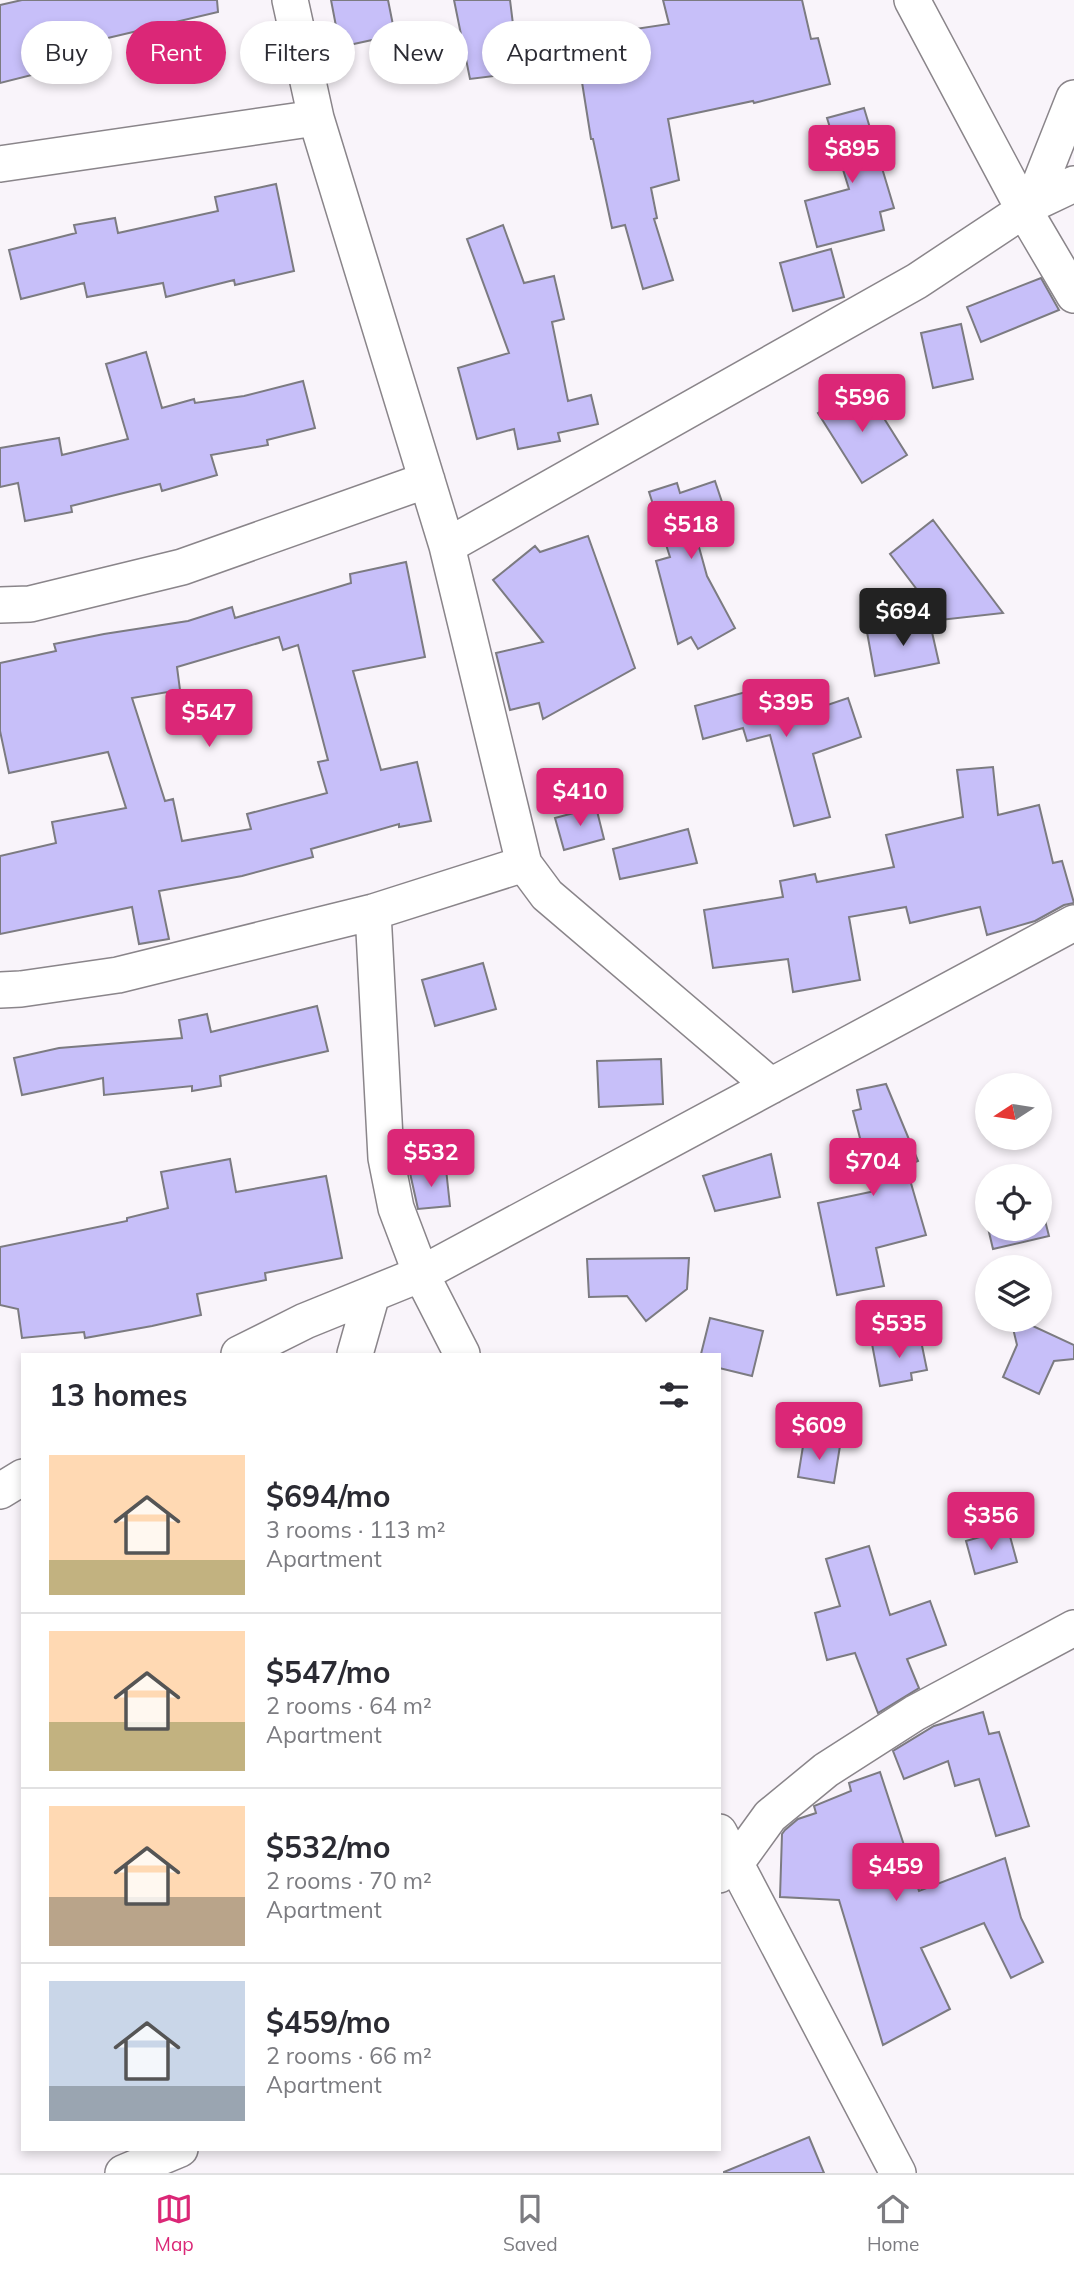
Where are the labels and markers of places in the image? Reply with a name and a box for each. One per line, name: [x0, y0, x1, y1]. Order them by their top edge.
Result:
pin: $895: [811, 125, 893, 185]
pin: $596: [821, 374, 903, 434]
pin: $518: [650, 502, 732, 561]
pin: $694: [862, 588, 944, 648]
pin: $395: [745, 680, 827, 739]
pin: $547: [168, 690, 250, 749]
pin: $410: [539, 768, 621, 828]
pin: $532: [390, 1130, 472, 1189]
pin: $704: [832, 1138, 914, 1198]
pin: $535: [858, 1300, 940, 1360]
pin: $609: [778, 1402, 860, 1462]
pin: $356: [950, 1492, 1032, 1552]
pin: $459: [855, 1843, 937, 1903]

